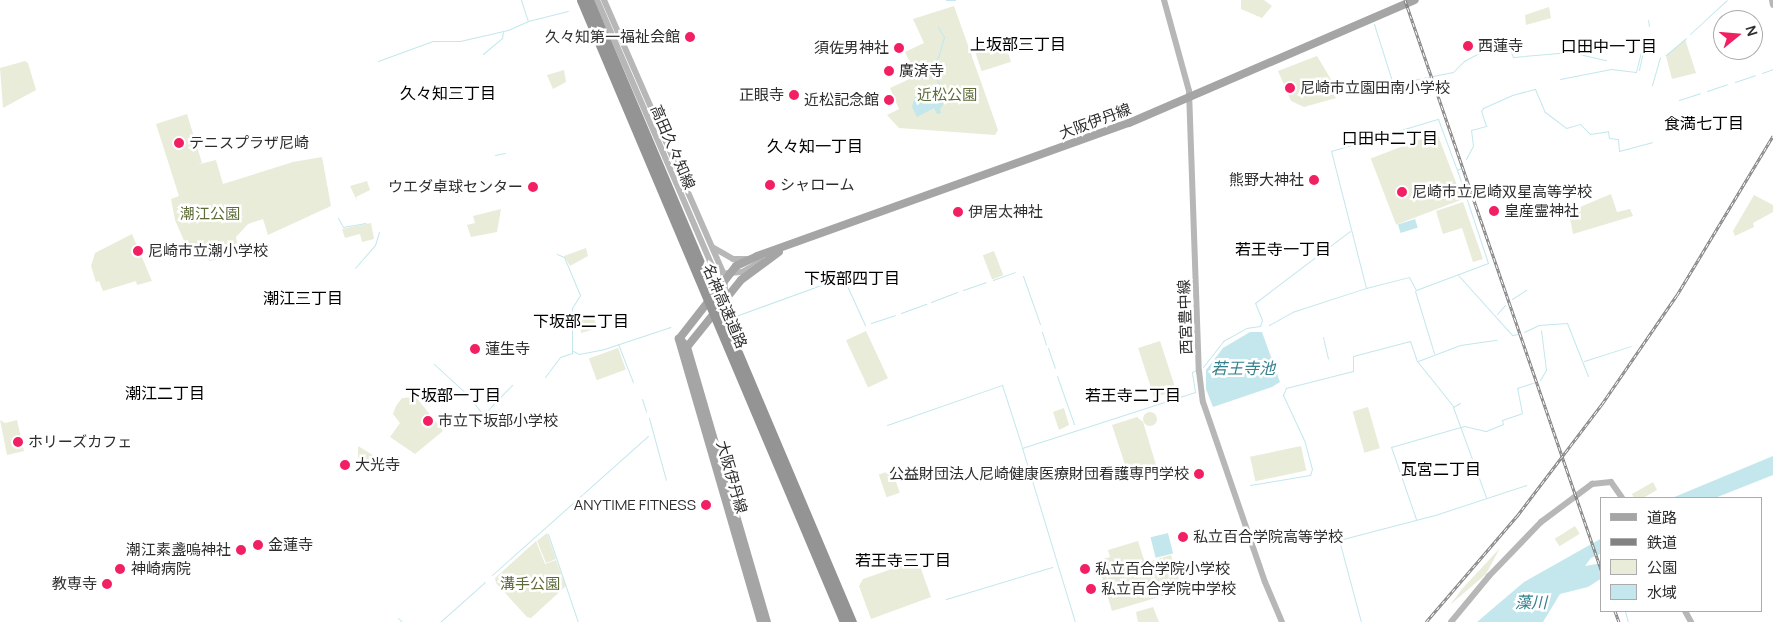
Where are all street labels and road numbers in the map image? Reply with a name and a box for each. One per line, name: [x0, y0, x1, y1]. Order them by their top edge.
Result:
street label: 大阪伊丹線: [1057, 100, 1133, 142]
street label: 高田久々知線: [647, 102, 699, 192]
street label: 名神高速道路: [699, 261, 751, 351]
street label: 西宮豊中線: [1175, 279, 1195, 355]
street label: 大阪伊丹線: [713, 438, 751, 516]

